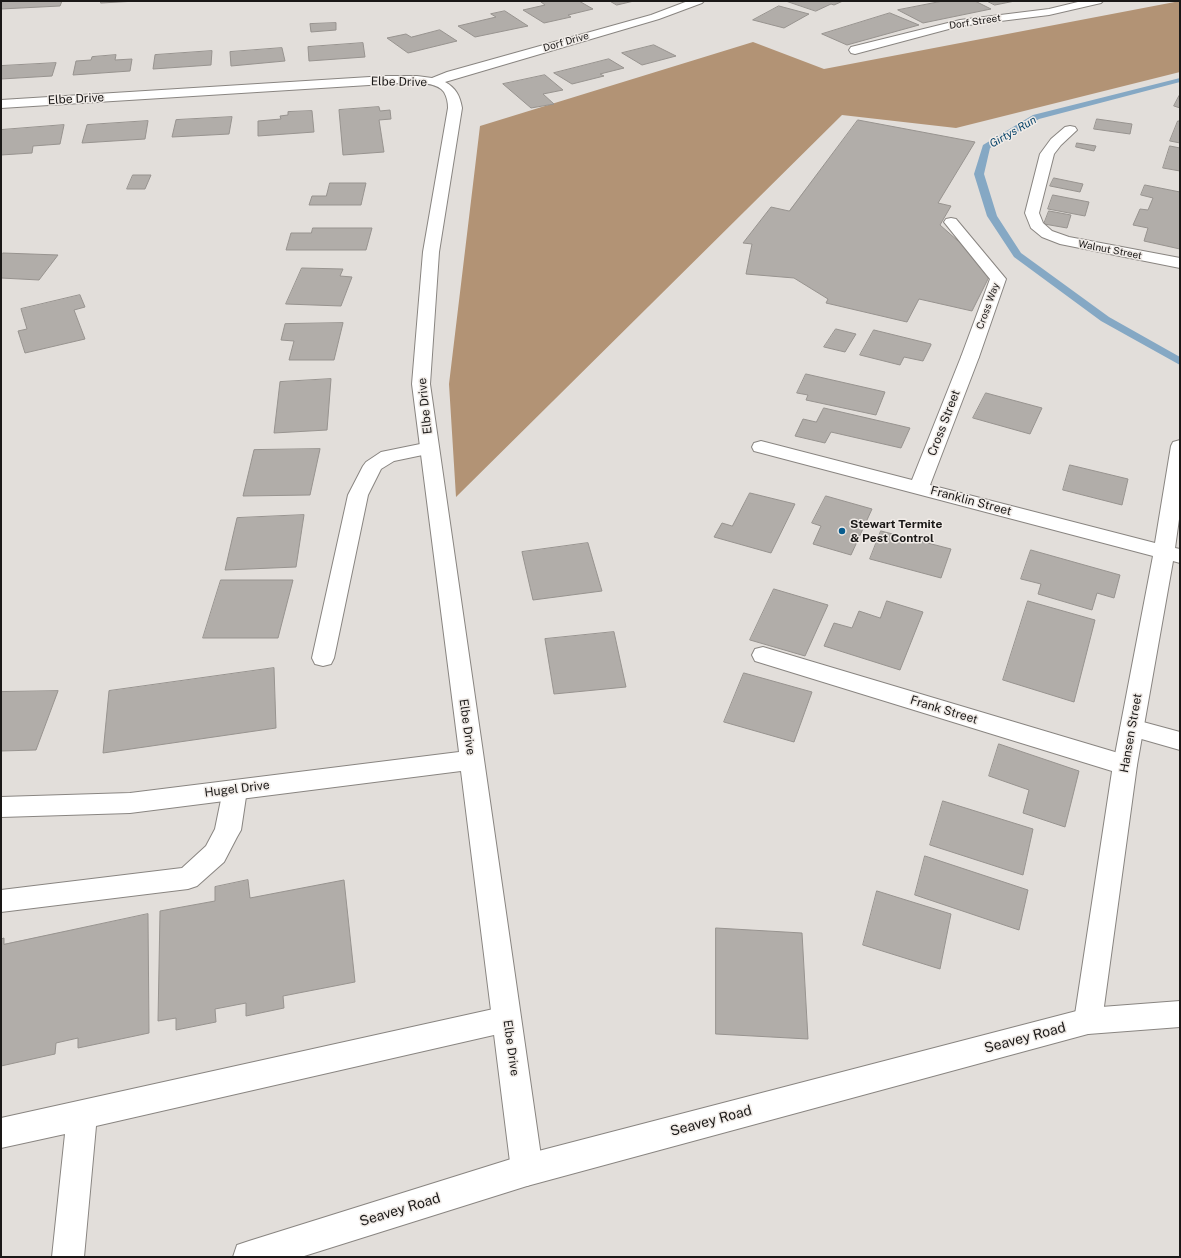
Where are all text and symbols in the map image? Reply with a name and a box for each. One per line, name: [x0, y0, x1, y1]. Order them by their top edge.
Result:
street label: Dorf Street: [948, 12, 1002, 32]
street label: Dorf Drive: [542, 30, 590, 54]
street label: Elbe Drive: [371, 74, 427, 90]
street label: Elbe Drive: [47, 90, 105, 108]
water label: Girtys Run: [987, 113, 1039, 151]
street label: Walnut Street: [1077, 238, 1143, 262]
street label: Cross Way: [974, 281, 1002, 331]
street label: Elbe Drive: [415, 377, 435, 435]
street label: Cross Street: [925, 388, 963, 458]
street label: Franklin Street: [929, 483, 1013, 519]
place label: Stewart Termite & Pest Control: [850, 517, 942, 545]
marker: Stewart Termite & Pest Control: [837, 526, 847, 536]
street label: Hansen Street: [1117, 692, 1145, 774]
street label: Frank Street: [908, 693, 980, 727]
street label: Elbe Drive: [456, 698, 478, 756]
street label: Hugel Drive: [204, 778, 270, 800]
street label: Elbe Drive: [500, 1019, 522, 1077]
street label: Seavey Road: [982, 1019, 1068, 1057]
street label: Seavey Road: [668, 1102, 754, 1140]
street label: Seavey Road: [358, 1190, 442, 1230]

